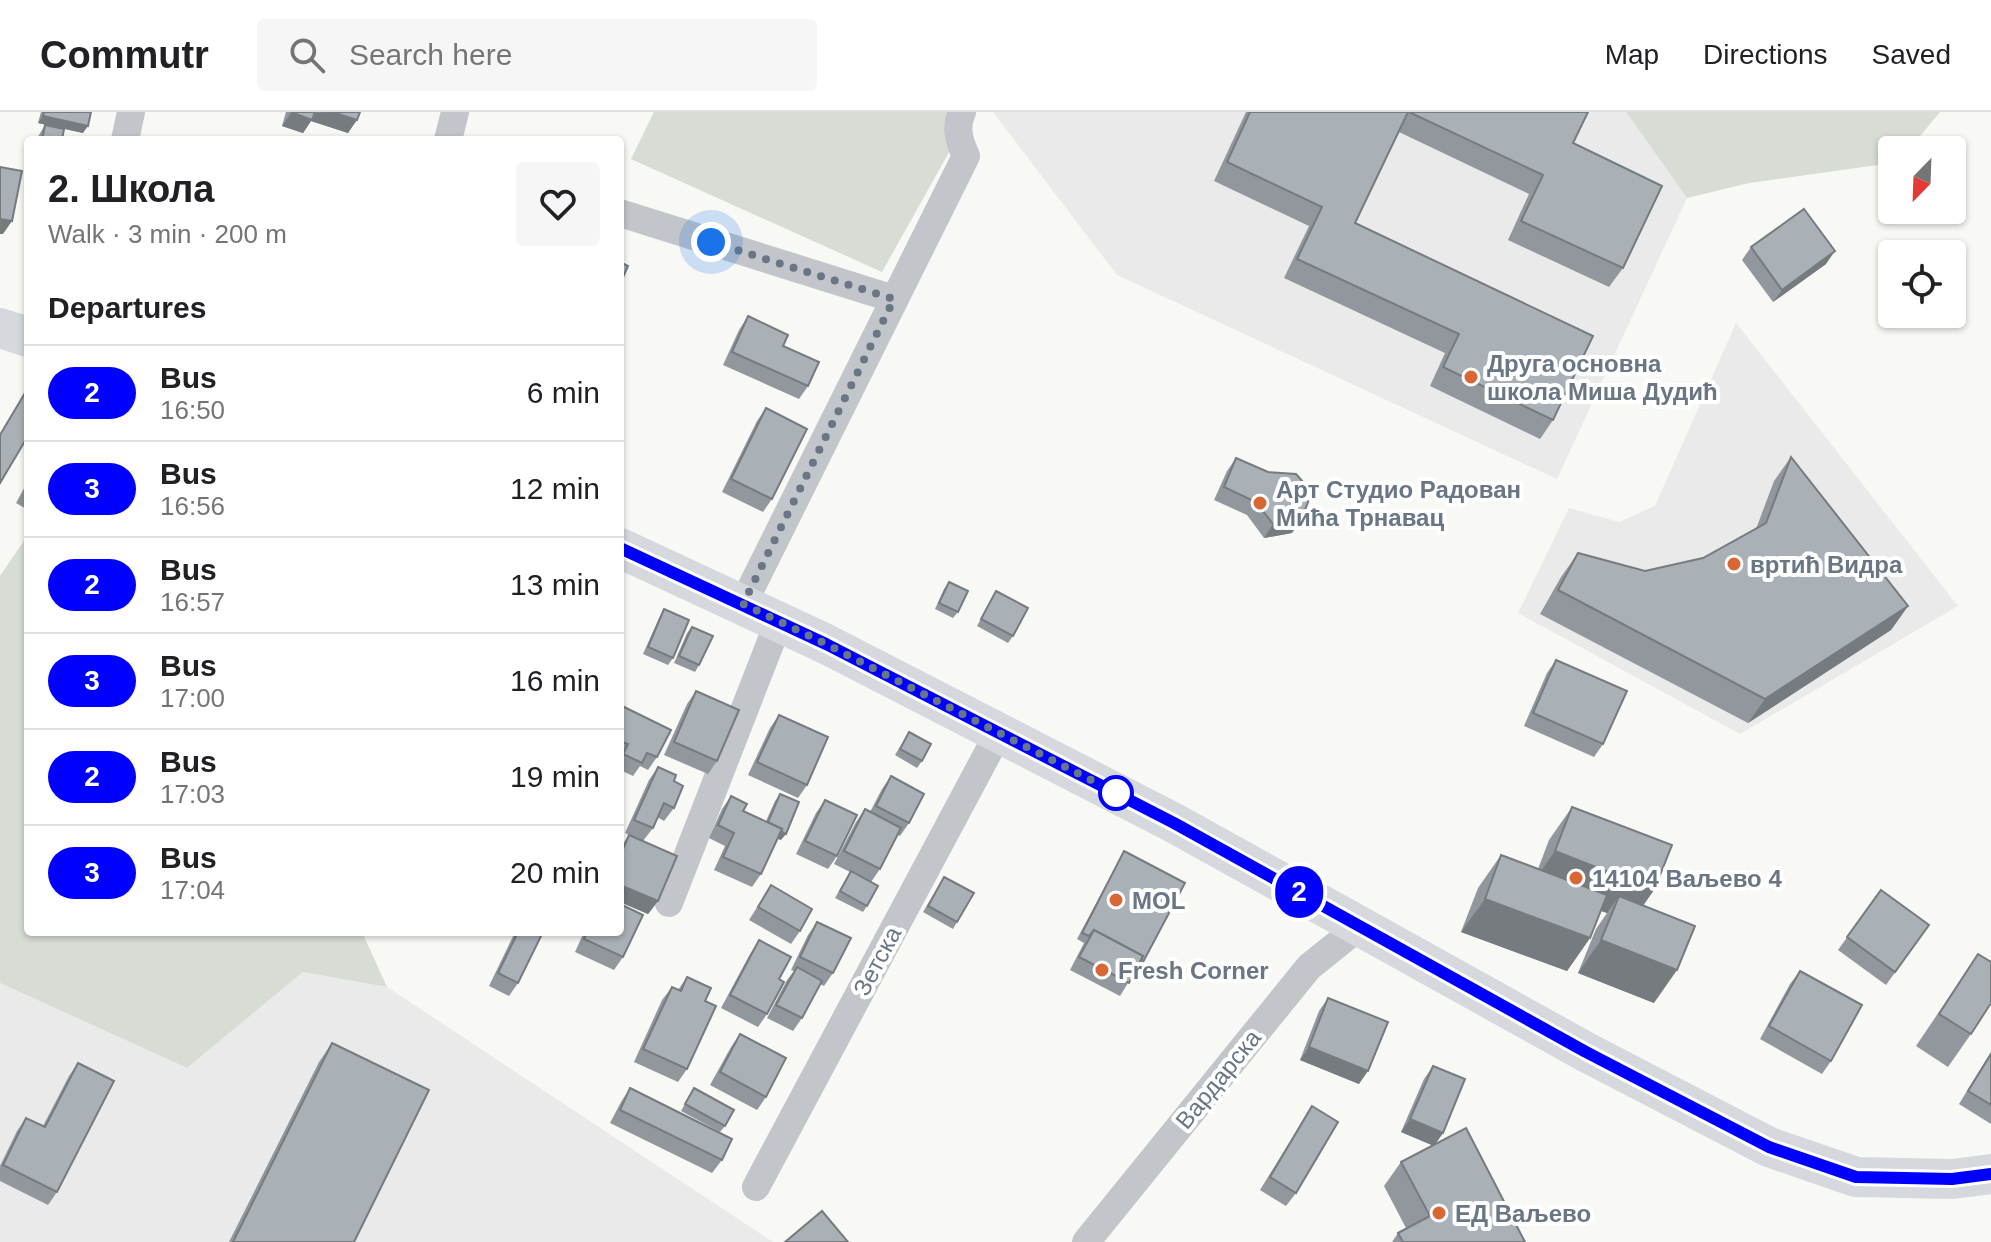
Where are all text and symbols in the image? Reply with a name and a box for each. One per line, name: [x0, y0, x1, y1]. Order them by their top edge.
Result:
search box: [257, 19, 817, 91]
icon: search: [285, 33, 329, 77]
text: Commutr: [40, 34, 209, 76]
text: Search here: [349, 38, 512, 71]
text: Map: [1605, 39, 1659, 70]
text: Directions: [1703, 39, 1828, 70]
text: Saved: [1872, 39, 1951, 70]
north arrow: [1878, 136, 1966, 224]
map controls: [1878, 136, 1966, 328]
button: heart: [516, 162, 600, 246]
text: 2. Школа: [48, 168, 215, 210]
text: Walk · 3 min · 200 m: [48, 219, 287, 249]
your location: [691, 222, 731, 262]
button: locate: [1878, 240, 1966, 328]
text: Departures: [48, 291, 206, 324]
place label: Друга основна школа Миша Дудић: [1487, 350, 1718, 405]
text: Bus: [160, 361, 217, 394]
marker: Друга основна школа Миша Дудић: [1462, 368, 1480, 386]
text: 6 min: [527, 376, 600, 409]
text: 2: [84, 377, 100, 408]
text: 16:50: [160, 395, 225, 425]
text: Bus: [160, 457, 217, 490]
text: 12 min: [510, 472, 600, 505]
text: 3: [84, 473, 100, 504]
place label: Арт Студио Радован Мића Трнавац: [1276, 476, 1521, 531]
text: 16:56: [160, 491, 225, 521]
marker: Арт Студио Радован Мића Трнавац: [1251, 494, 1269, 512]
place label: вртић Видра: [1750, 551, 1903, 578]
text: Bus: [160, 553, 217, 586]
marker: вртић Видра: [1725, 555, 1743, 573]
text: 13 min: [510, 568, 600, 601]
text: 2: [84, 569, 100, 600]
text: 16:57: [160, 587, 225, 617]
text: Bus: [160, 649, 217, 682]
text: 16 min: [510, 664, 600, 697]
text: 3: [84, 665, 100, 696]
text: 17:00: [160, 683, 225, 713]
text: Bus: [160, 745, 217, 778]
text: 19 min: [510, 760, 600, 793]
text: 2: [84, 761, 100, 792]
unlabelled marker: [1099, 776, 1133, 810]
text: 17:03: [160, 779, 225, 809]
text: Bus: [160, 841, 217, 874]
text: 20 min: [510, 856, 600, 889]
text: 3: [84, 857, 100, 888]
place label: 14104 Ваљево 4: [1592, 865, 1782, 892]
line badge: 2: [1273, 866, 1325, 918]
marker: 14104 Ваљево 4: [1567, 869, 1585, 887]
text: 17:04: [160, 875, 225, 905]
text: 2: [1291, 876, 1307, 907]
place label: MOL: [1132, 887, 1185, 914]
marker: MOL: [1107, 891, 1125, 909]
street label: Зетска: [848, 921, 907, 1000]
place label: Fresh Corner: [1118, 957, 1269, 984]
marker: Fresh Corner: [1093, 961, 1111, 979]
street label: Вардарска: [1170, 1024, 1266, 1134]
place label: ЕД Ваљево: [1455, 1200, 1591, 1227]
marker: ЕД Ваљево: [1430, 1204, 1448, 1222]

